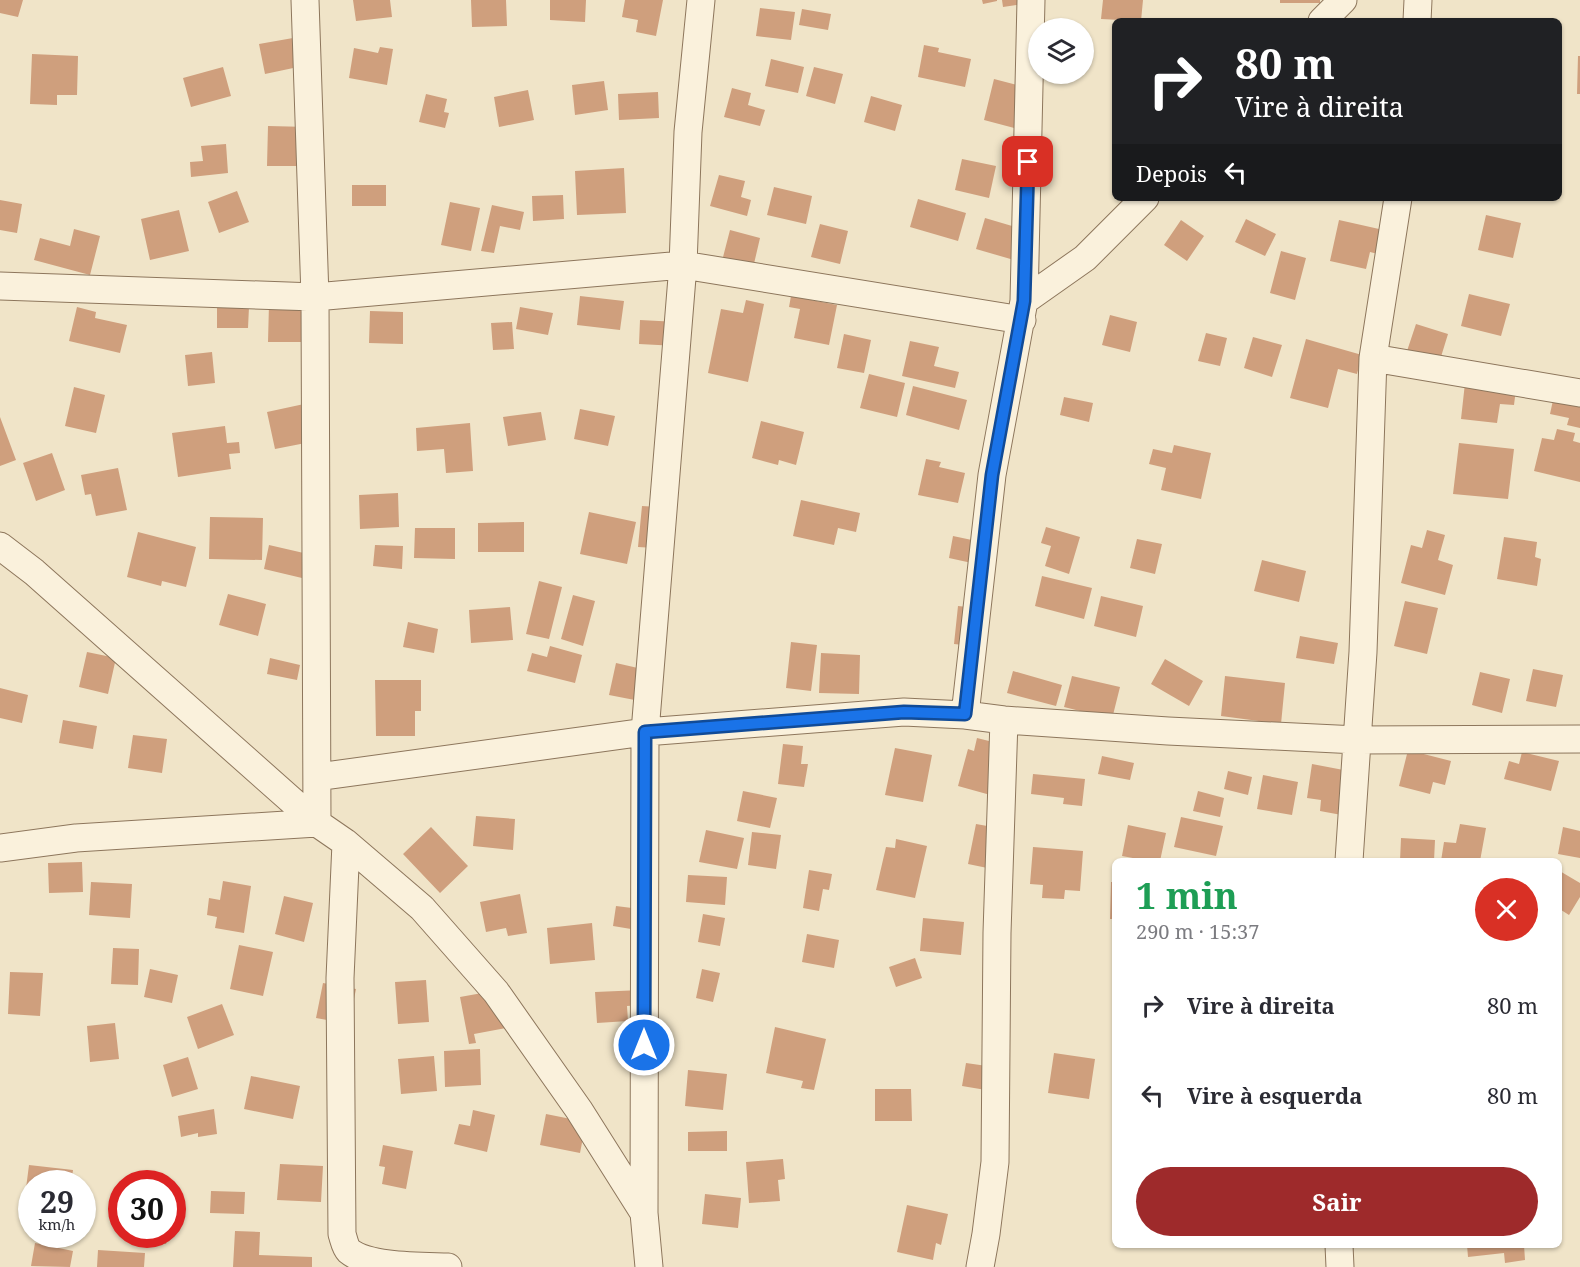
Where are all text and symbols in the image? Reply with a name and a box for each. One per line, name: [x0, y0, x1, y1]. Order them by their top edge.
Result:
map controls: [1028, 18, 1094, 84]
button: layers: [1028, 18, 1094, 84]
text: 80 m: [1235, 34, 1335, 91]
icon: right: [1136, 42, 1214, 120]
text: Vire à direita: [1235, 88, 1404, 125]
pin: [1002, 136, 1053, 187]
icon: arrive: [1011, 145, 1044, 178]
icon: left: [1219, 156, 1252, 189]
text: Depois: [1136, 158, 1207, 188]
text: 1 min: [1136, 871, 1238, 920]
button: close: [1475, 878, 1538, 941]
text: 290 m · 15:37: [1136, 918, 1259, 945]
icon: right: [1136, 989, 1169, 1022]
text: Vire à direita: [1187, 990, 1335, 1020]
text: 80 m: [1487, 990, 1538, 1020]
position arrow: [612, 1013, 676, 1077]
icon: left: [1136, 1079, 1169, 1112]
text: Vire à esquerda: [1187, 1080, 1363, 1110]
text: 80 m: [1487, 1080, 1538, 1110]
button: Sair: [1136, 1167, 1538, 1236]
speed limit sign: 30: [108, 1170, 186, 1248]
text: 29: [40, 1181, 74, 1222]
text: km/h: [39, 1214, 75, 1234]

